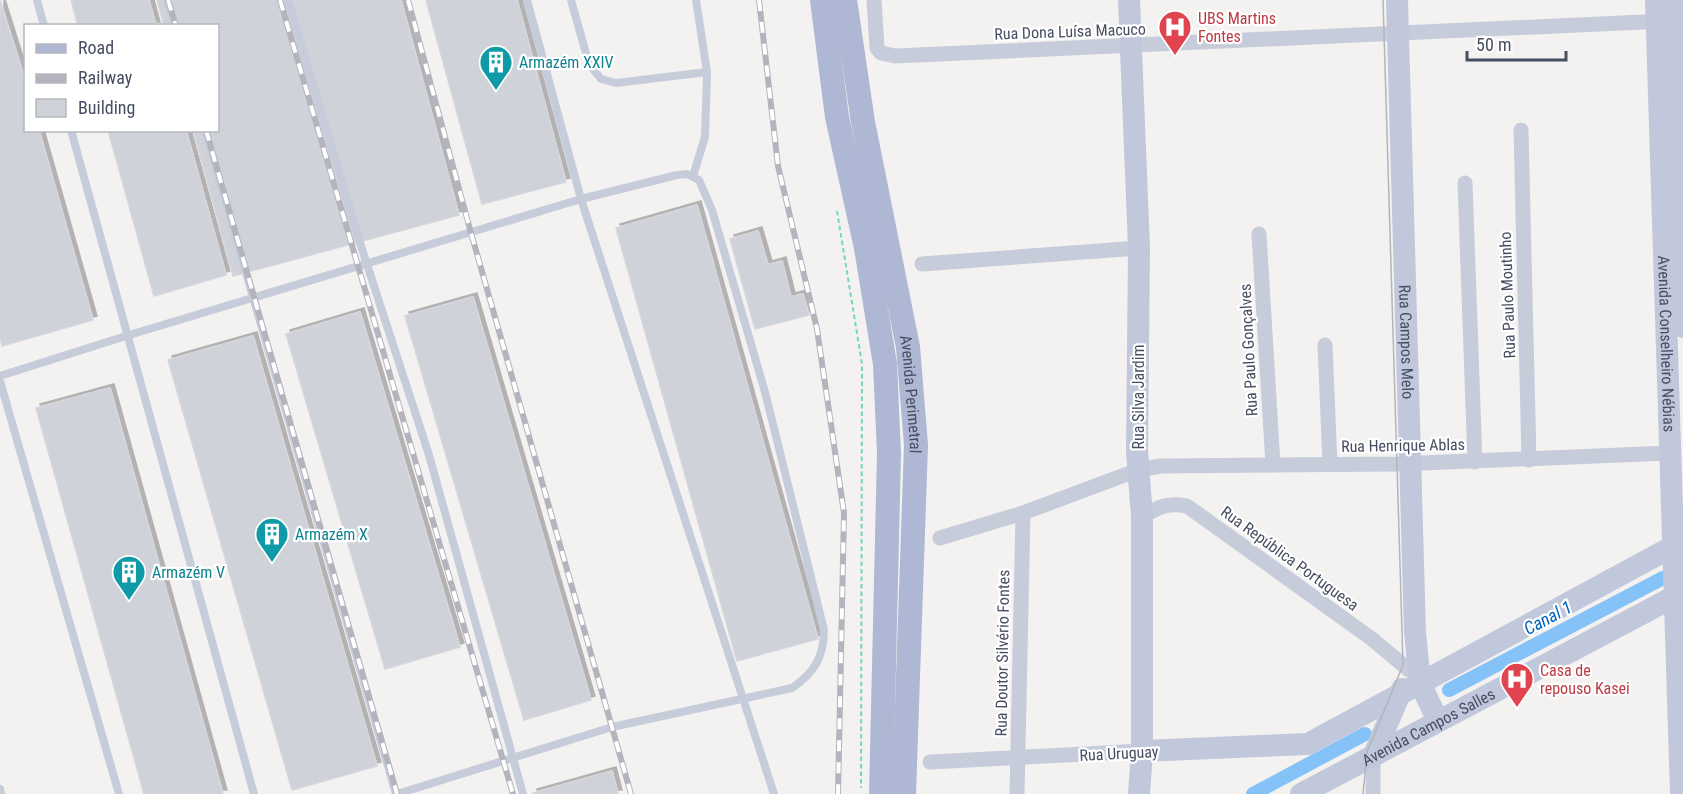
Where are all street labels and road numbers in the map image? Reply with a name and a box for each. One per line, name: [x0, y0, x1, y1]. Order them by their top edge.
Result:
street label: Rua Dona Luísa Macuco: [994, 19, 1146, 44]
street label: Rua Paulo Moutinho: [1496, 231, 1519, 359]
street label: Avenida Conselheiro Nébias: [1654, 255, 1679, 432]
street label: Rua Paulo Gonçalves: [1236, 283, 1261, 417]
street label: Rua Campos Melo: [1395, 284, 1417, 399]
street label: Avenida Perimetral: [896, 333, 925, 454]
street label: Rua Silva Jardim: [1129, 344, 1148, 450]
street label: Rua Henrique Ablas: [1341, 435, 1465, 456]
street label: Rua República Portuguesa: [1217, 502, 1362, 615]
street label: Rua Doutor Silvério Fontes: [992, 570, 1013, 736]
street label: Avenida Campos Salles: [1359, 684, 1498, 770]
street label: Rua Uruguay: [1079, 742, 1159, 765]

